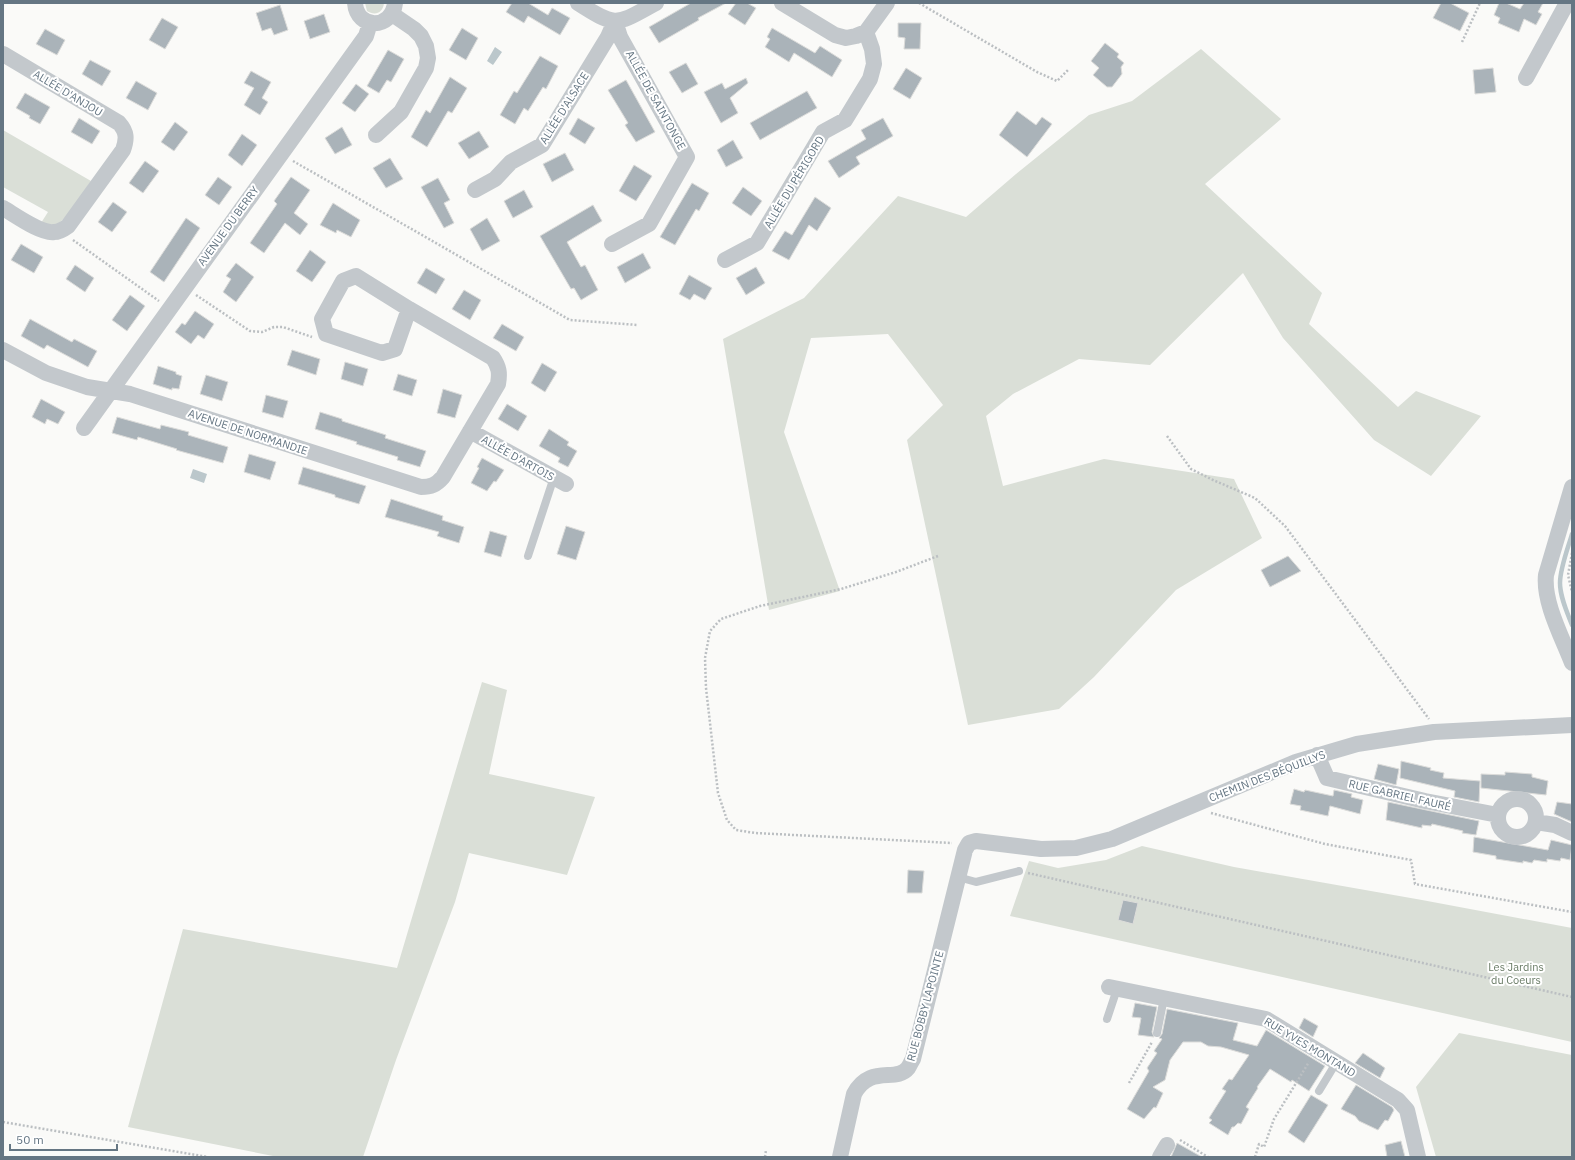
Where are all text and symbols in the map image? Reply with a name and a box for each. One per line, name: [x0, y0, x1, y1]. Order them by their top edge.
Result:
street label: ALLÉE DE SAINTONGE: [623, 48, 689, 152]
street label: ALLÉE D'ANJOU: [31, 67, 105, 119]
street label: ALLÉE D'ALSACE: [536, 70, 592, 146]
street label: ALLÉE DU PÉRIGORD: [761, 133, 827, 231]
street label: AVENUE DU BERRY: [194, 183, 262, 269]
street label: AVENUE DE NORMANDIE: [186, 406, 310, 458]
street label: ALLÉE D'ARTOIS: [479, 432, 557, 484]
street label: CHEMIN DES BÉQUILLYS: [1207, 747, 1327, 805]
street label: RUE GABRIEL FAURÉ: [1347, 776, 1453, 814]
street label: RUE BOBBY LAPOINTE: [904, 949, 946, 1063]
park label: Les Jardins du Coeurs: [1488, 960, 1544, 987]
street label: RUE YVES MONTAND: [1262, 1014, 1358, 1080]
scale bar: [10, 1126, 117, 1152]
text: 50 m: [16, 1132, 44, 1147]

